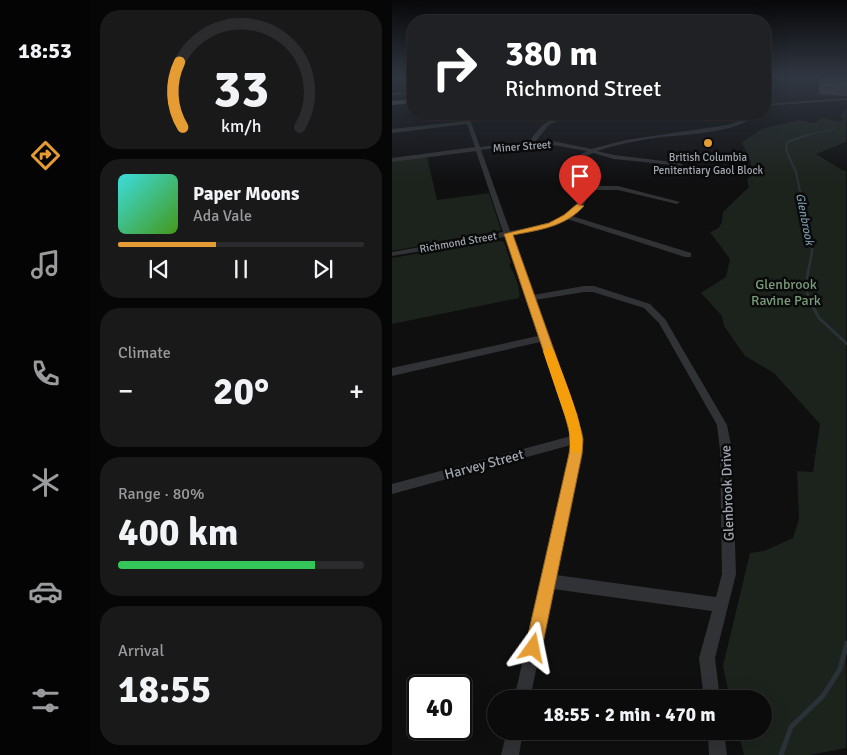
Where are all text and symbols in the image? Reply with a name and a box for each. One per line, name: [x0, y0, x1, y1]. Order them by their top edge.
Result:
text: 380 m: [505, 32, 598, 75]
icon: right: [422, 35, 487, 100]
text: 18:53: [18, 37, 72, 64]
text: 33: [213, 57, 269, 121]
text: Richmond Street: [505, 75, 661, 102]
text: km/h: [221, 115, 261, 137]
marker: British Columbia Penitentiary Gaol Block: [702, 137, 714, 149]
icon: directions: [28, 138, 63, 173]
street label: Miner Street: [492, 138, 552, 155]
place label: British Columbia Penitentiary Gaol Block: [653, 151, 764, 177]
pin: [559, 155, 601, 206]
icon: arrive: [566, 162, 594, 190]
text: Paper Moons: [193, 182, 299, 206]
water label: Glenbrook: [792, 192, 817, 247]
text: Ada Vale: [193, 206, 252, 226]
street label: Richmond Street: [418, 229, 498, 256]
icon: music: [28, 247, 63, 282]
icon: previous: [145, 255, 173, 283]
icon: pause: [227, 255, 255, 283]
icon: next: [309, 255, 337, 283]
park label: Glenbrook Ravine Park: [751, 276, 821, 309]
text: Climate: [118, 343, 171, 363]
icon: phone: [28, 356, 63, 391]
text: 20°: [213, 368, 269, 415]
text: −: [118, 374, 133, 408]
text: +: [349, 374, 364, 408]
street label: Glenbrook Drive: [717, 445, 738, 541]
street label: Harvey Street: [443, 446, 526, 483]
icon: climate: [28, 465, 63, 500]
text: Range · 80%: [118, 484, 204, 504]
text: 400 km: [118, 509, 239, 556]
icon: car: [28, 574, 63, 609]
position arrow: [506, 621, 558, 673]
text: Arrival: [118, 641, 164, 661]
text: 18:55: [118, 666, 211, 713]
speed limit sign: 40: [407, 675, 472, 740]
icon: filters: [28, 683, 63, 718]
text: 18:55 · 2 min · 470 m: [543, 703, 716, 727]

